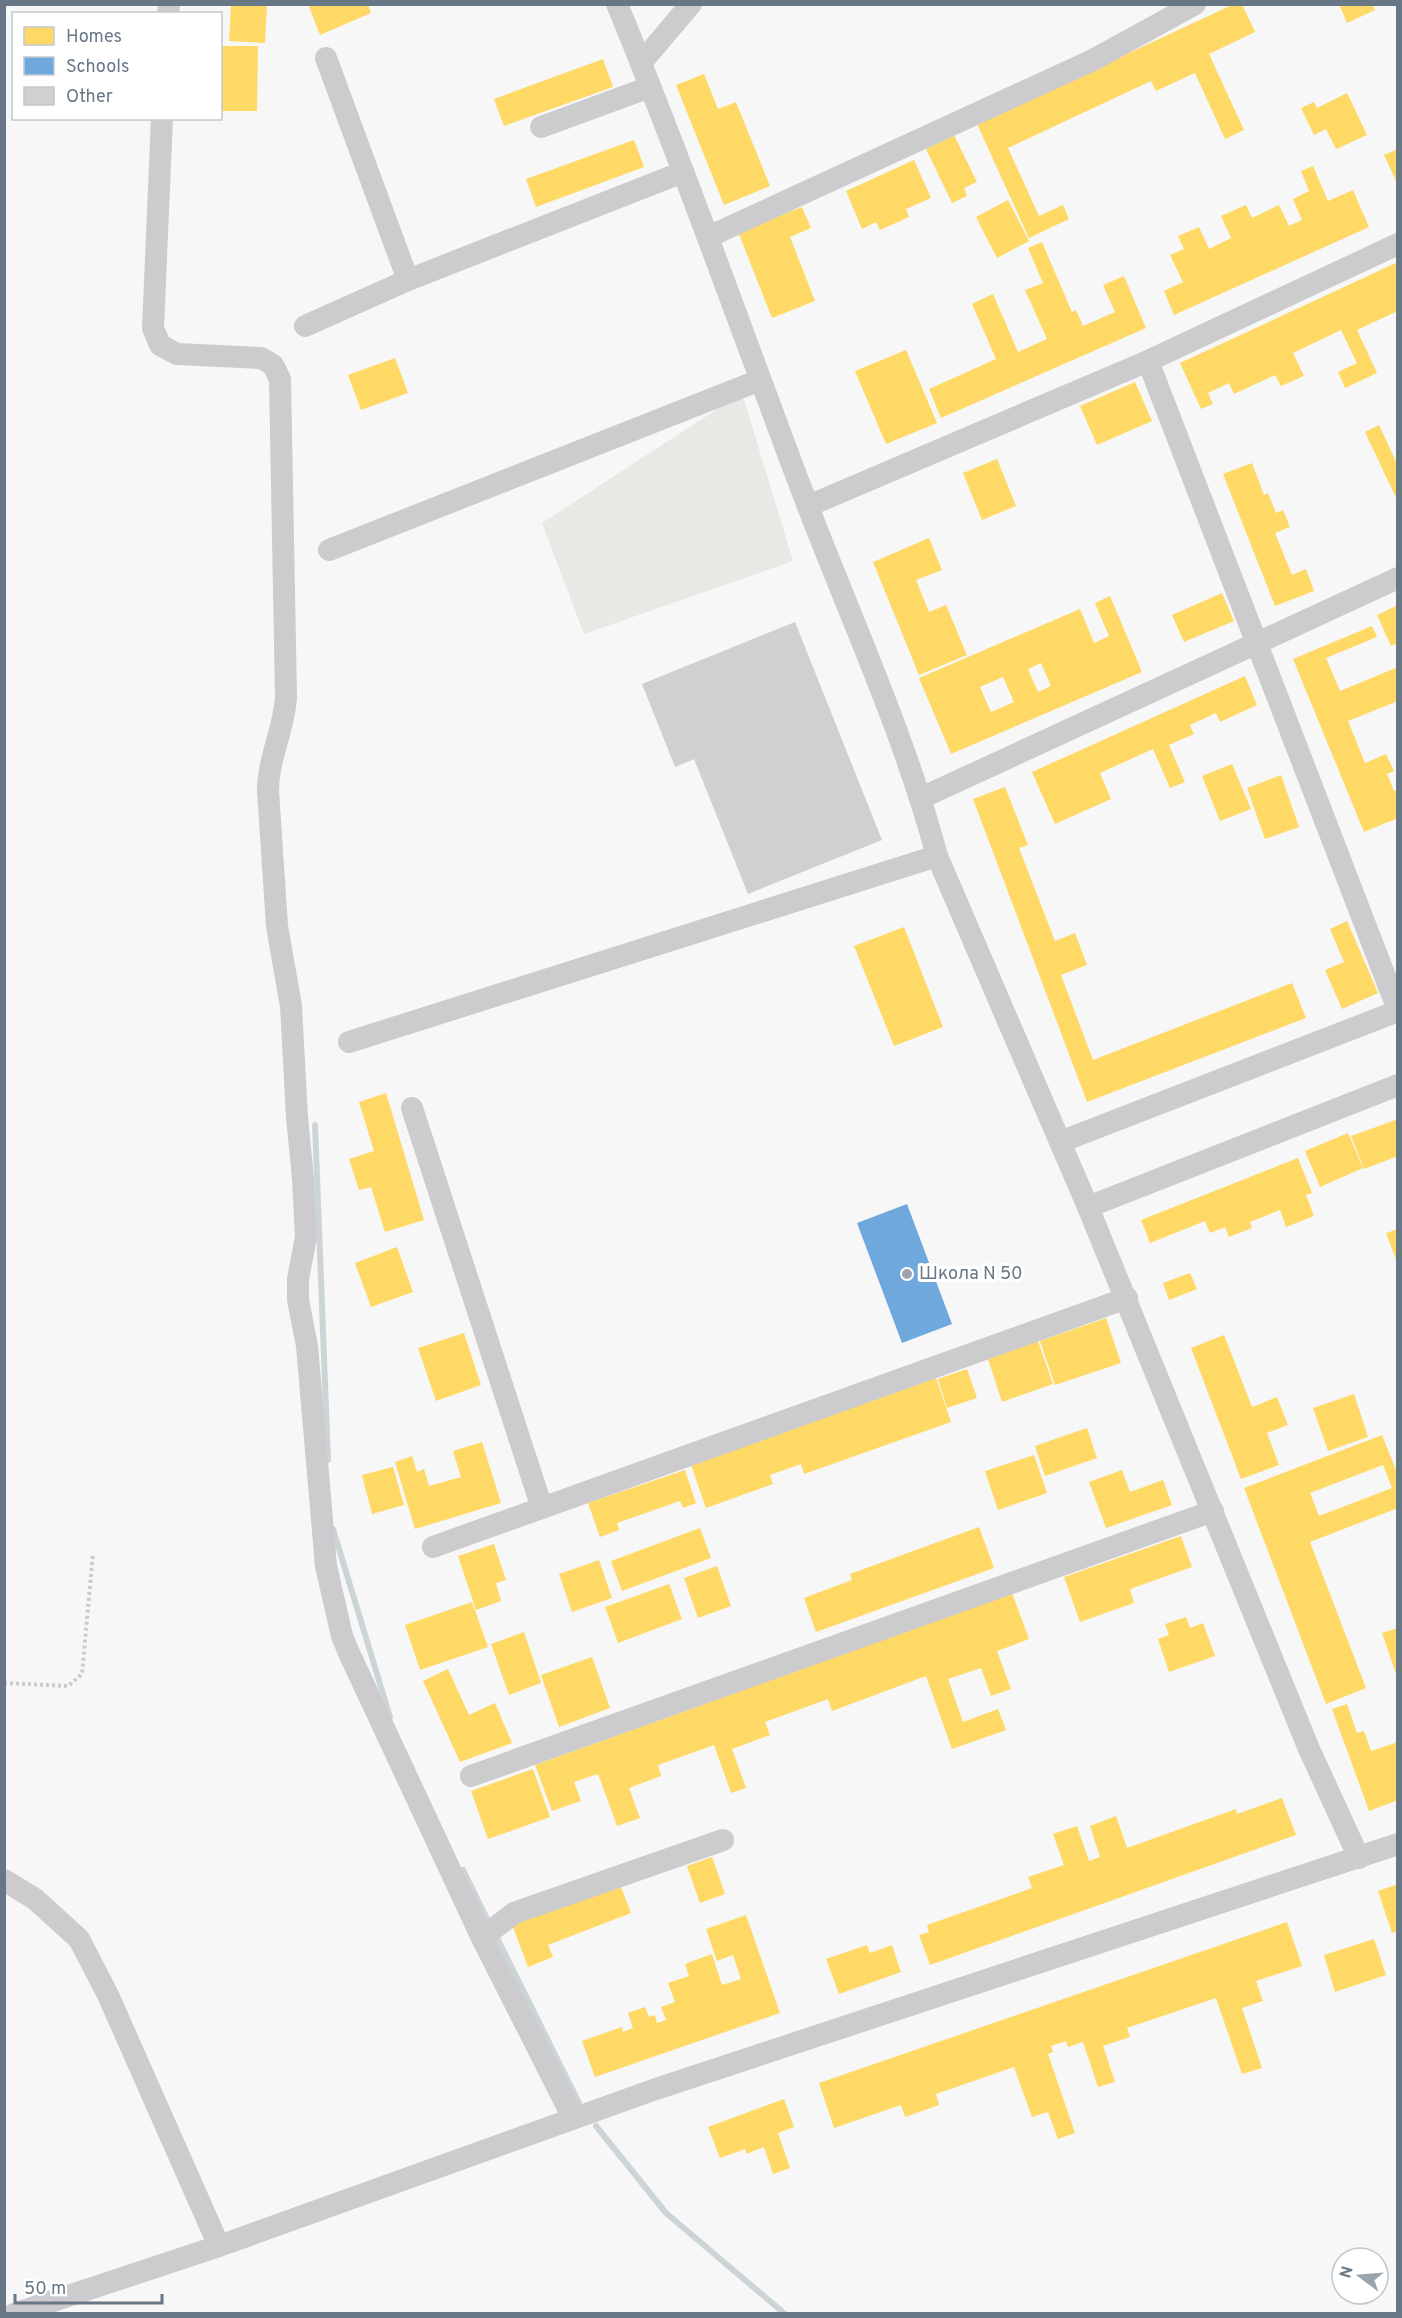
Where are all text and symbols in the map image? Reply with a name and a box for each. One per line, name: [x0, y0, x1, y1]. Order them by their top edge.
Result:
legend: [12, 12, 222, 120]
text: Homes: [66, 26, 122, 49]
text: Schools: [66, 56, 129, 79]
text: Other: [66, 86, 113, 109]
place label: Школа N 50: [919, 1263, 1023, 1286]
marker: Школа N 50: [900, 1267, 914, 1281]
north arrow: [1330, 2246, 1390, 2306]
text: N: [1336, 2264, 1359, 2281]
scale bar: [15, 2267, 162, 2305]
text: 50 m: [24, 2278, 66, 2301]

